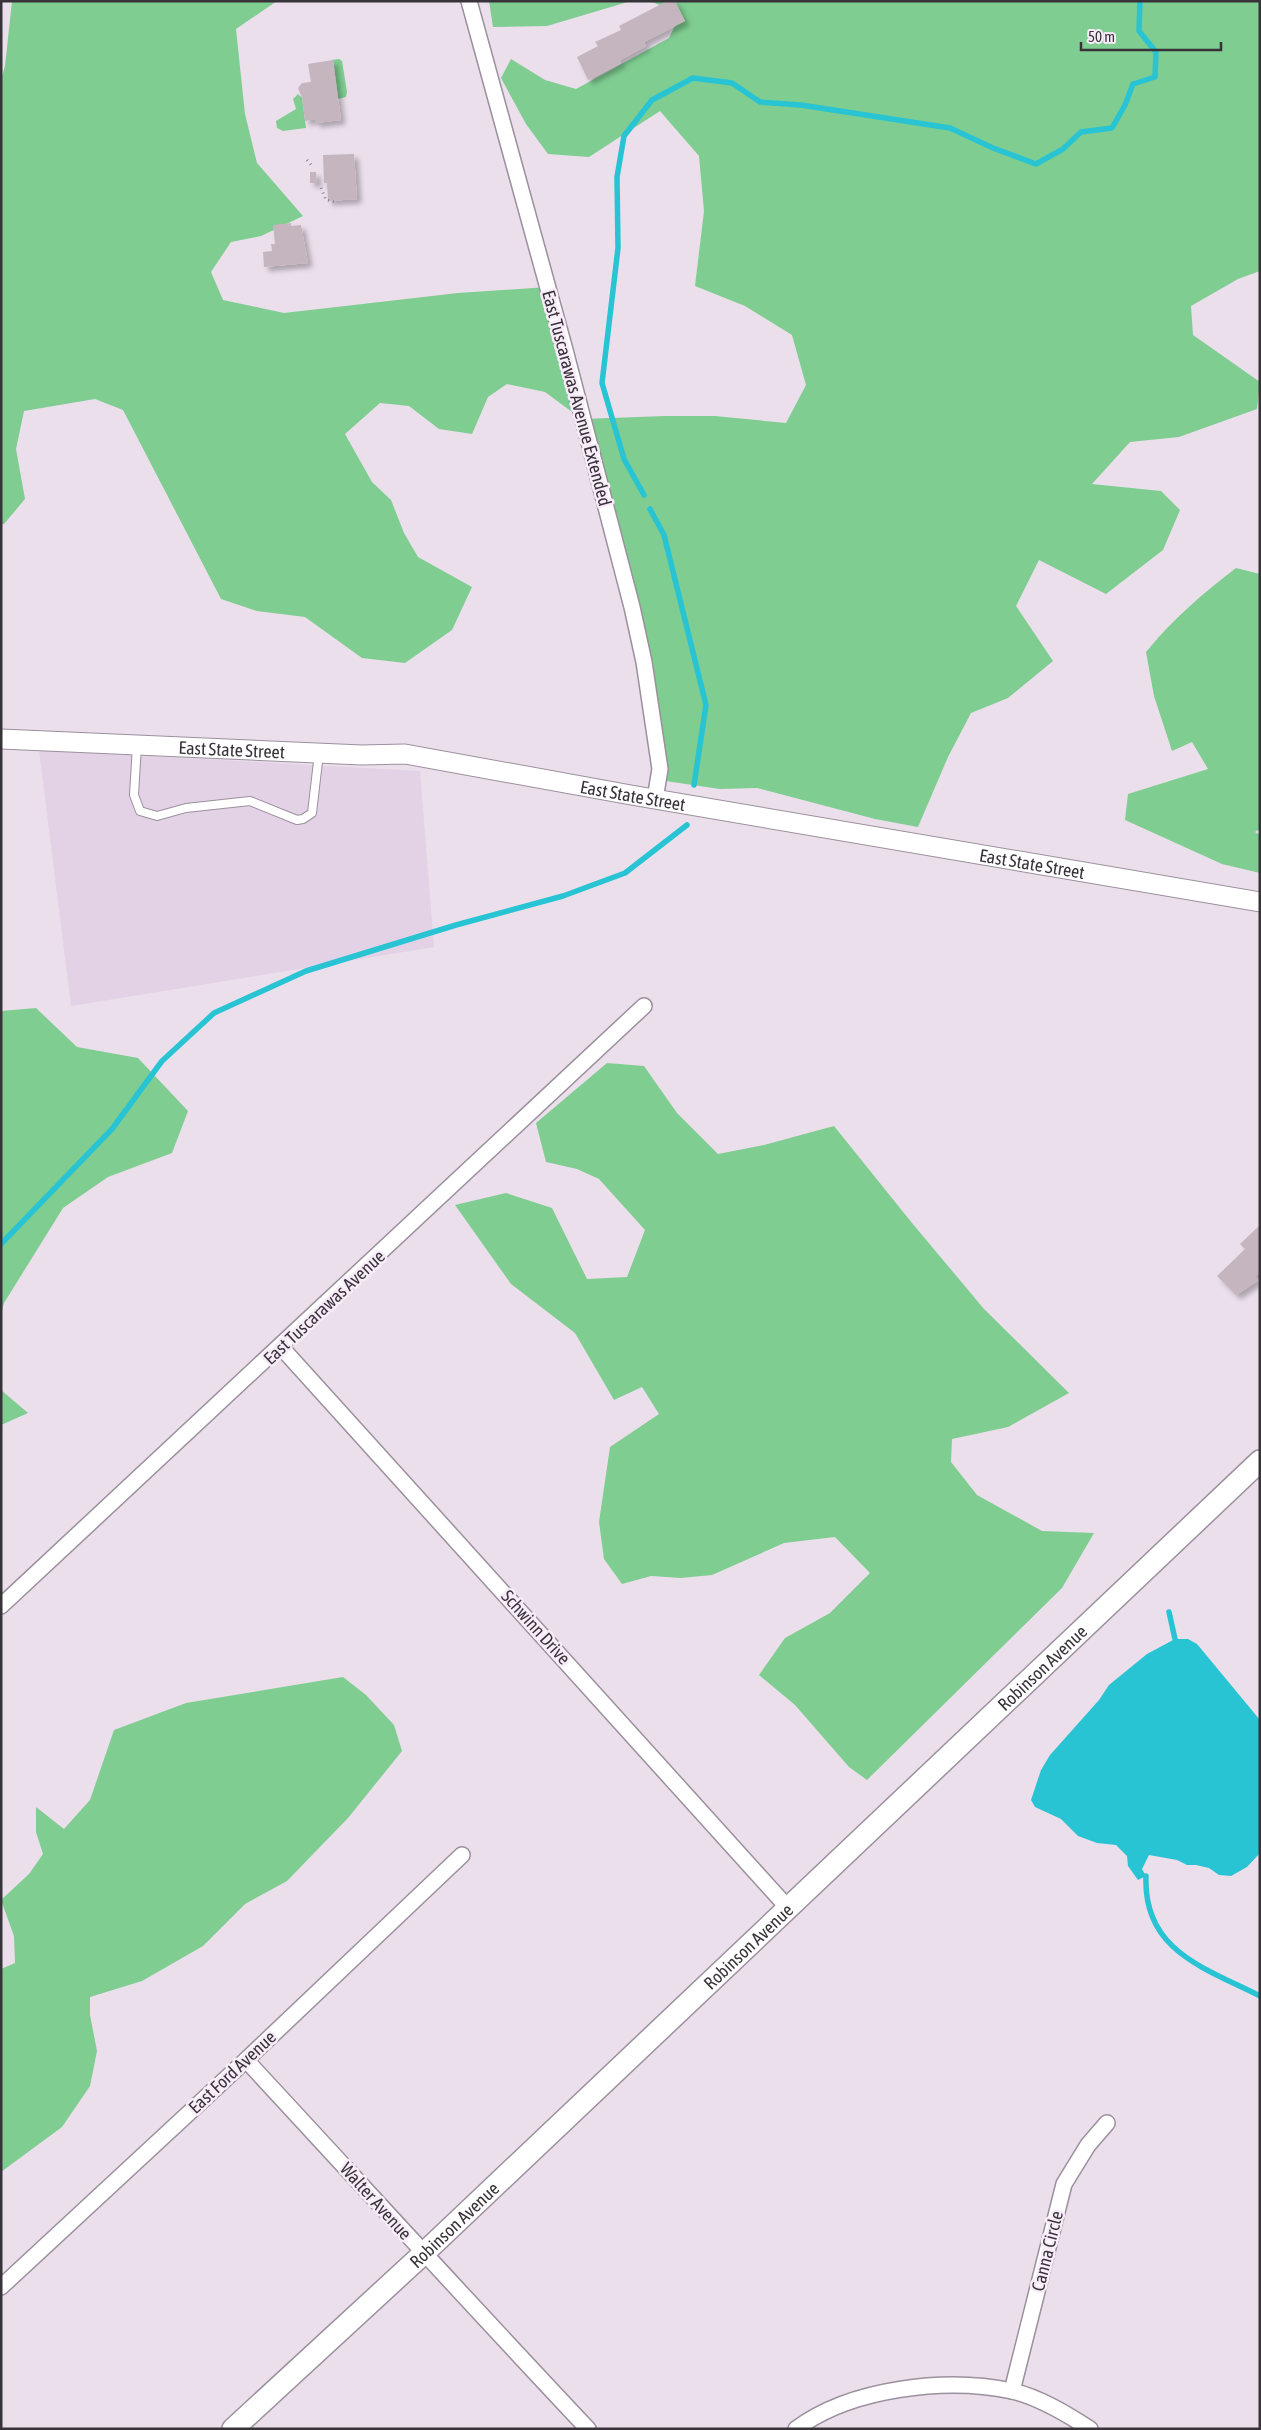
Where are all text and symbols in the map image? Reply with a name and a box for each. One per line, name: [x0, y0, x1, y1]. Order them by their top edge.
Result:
scale bar: [1081, 20, 1221, 52]
text: 50 m: [1088, 28, 1115, 45]
street label: East Tuscarawas Avenue Extended: [538, 288, 616, 508]
street label: East State Street: [178, 736, 285, 762]
street label: East State Street: [579, 776, 687, 815]
street label: East State Street: [978, 844, 1086, 883]
street label: East Tuscarawas Avenue: [259, 1245, 389, 1369]
street label: Schwinn Drive: [497, 1586, 575, 1668]
street label: Robinson Avenue: [993, 1620, 1091, 1715]
street label: Robinson Avenue: [699, 1899, 797, 1993]
street label: East Ford Avenue: [184, 2026, 280, 2118]
street label: Walter Avenue: [336, 2158, 416, 2244]
street label: Robinson Avenue: [405, 2178, 503, 2272]
street label: Canna Circle: [1027, 2209, 1067, 2293]

